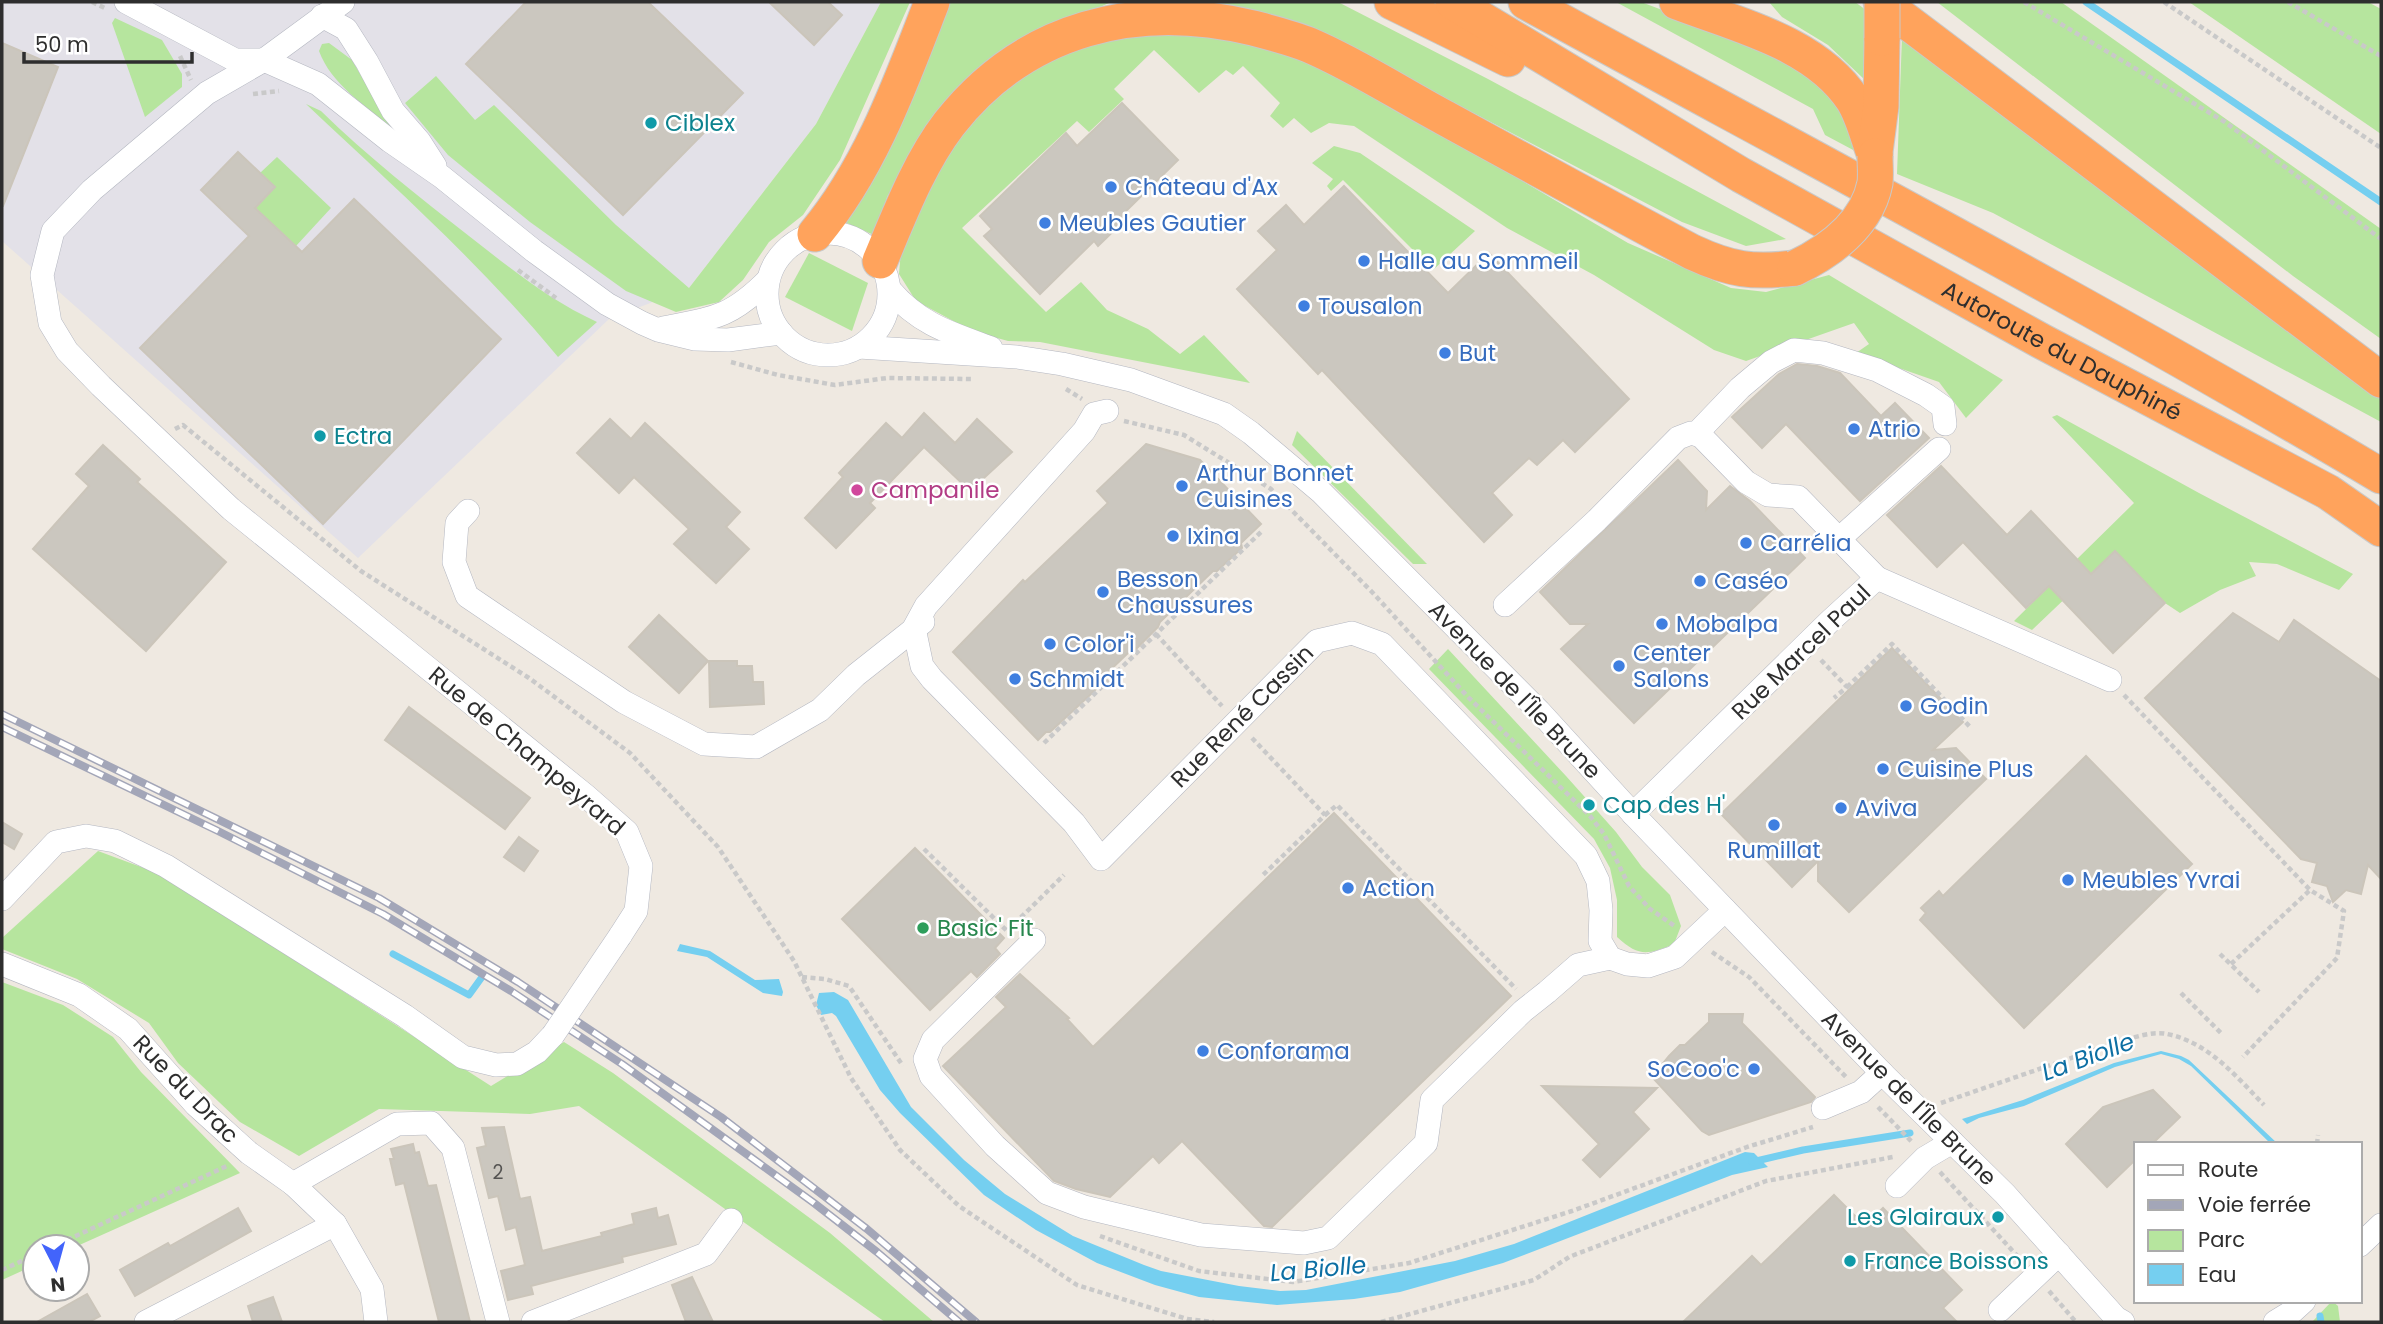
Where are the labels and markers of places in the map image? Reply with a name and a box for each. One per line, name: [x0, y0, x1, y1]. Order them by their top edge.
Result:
place label: Ciblex: [665, 107, 735, 139]
marker: Ciblex: [643, 115, 659, 131]
place label: Château d'Ax: [1125, 171, 1278, 203]
marker: Château d'Ax: [1103, 179, 1119, 195]
place label: Meubles Gautier: [1059, 207, 1246, 239]
marker: Meubles Gautier: [1037, 215, 1053, 231]
place label: Halle au Sommeil: [1378, 245, 1579, 277]
marker: Halle au Sommeil: [1356, 253, 1372, 269]
place label: Tousalon: [1318, 290, 1423, 322]
marker: Tousalon: [1296, 298, 1312, 314]
place label: But: [1459, 337, 1496, 369]
marker: But: [1437, 345, 1453, 361]
place label: Atrio: [1868, 413, 1921, 445]
place label: Ectra: [334, 420, 392, 452]
marker: Atrio: [1846, 421, 1862, 437]
marker: Ectra: [312, 428, 328, 444]
place label: Arthur Bonnet Cuisines: [1196, 457, 1354, 515]
place label: Campanile: [871, 474, 999, 506]
marker: Arthur Bonnet Cuisines: [1174, 478, 1190, 494]
marker: Campanile: [849, 482, 865, 498]
place label: Ixina: [1187, 520, 1240, 552]
place label: Carrélia: [1760, 527, 1852, 559]
marker: Ixina: [1165, 528, 1181, 544]
marker: Carrélia: [1738, 535, 1754, 551]
place label: Besson Chaussures: [1117, 563, 1253, 621]
place label: Caséo: [1714, 565, 1788, 597]
marker: Caséo: [1692, 573, 1708, 589]
marker: Besson Chaussures: [1095, 584, 1111, 600]
place label: Mobalpa: [1676, 608, 1778, 640]
marker: Mobalpa: [1654, 616, 1670, 632]
place label: Color'i: [1064, 628, 1135, 660]
marker: Color'i: [1042, 636, 1058, 652]
place label: Center Salons: [1633, 637, 1711, 695]
marker: Center Salons: [1611, 658, 1627, 674]
place label: Schmidt: [1029, 663, 1124, 695]
marker: Schmidt: [1007, 671, 1023, 687]
place label: Godin: [1920, 690, 1989, 722]
marker: Godin: [1898, 698, 1914, 714]
place label: Cuisine Plus: [1897, 753, 2034, 785]
marker: Cuisine Plus: [1875, 761, 1891, 777]
place label: Cap des H': [1603, 789, 1726, 821]
place label: Aviva: [1855, 792, 1918, 824]
marker: Cap des H': [1581, 797, 1597, 813]
marker: Aviva: [1833, 800, 1849, 816]
marker: Rumillat: [1766, 817, 1782, 833]
place label: Rumillat: [1727, 834, 1821, 866]
place label: Meubles Yvrai: [2082, 864, 2241, 896]
place label: Action: [1362, 872, 1435, 904]
marker: Meubles Yvrai: [2060, 872, 2076, 888]
marker: Action: [1340, 880, 1356, 896]
place label: Basic' Fit: [937, 912, 1034, 944]
marker: Basic' Fit: [915, 920, 931, 936]
place label: Conforama: [1217, 1035, 1350, 1067]
marker: Conforama: [1195, 1043, 1211, 1059]
place label: SoCoo'c: [1647, 1053, 1740, 1085]
marker: SoCoo'c: [1746, 1061, 1762, 1077]
place label: Les Glairaux: [1847, 1201, 1984, 1233]
marker: Les Glairaux: [1990, 1209, 2006, 1225]
place label: France Boissons: [1864, 1245, 2049, 1277]
marker: France Boissons: [1842, 1253, 1858, 1269]

